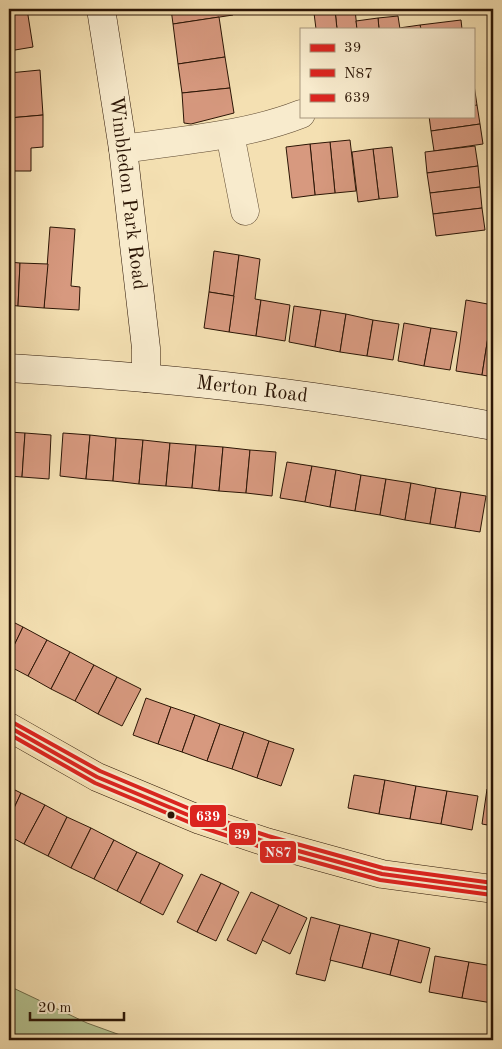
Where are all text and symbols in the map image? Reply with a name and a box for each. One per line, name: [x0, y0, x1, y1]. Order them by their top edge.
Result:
legend: [300, 28, 474, 118]
text: 39: [344, 41, 361, 56]
text: N87: [344, 67, 373, 82]
text: 639: [344, 91, 370, 106]
street label: Wimbledon Park Road: [105, 95, 149, 291]
street label: Merton Road: [195, 373, 309, 407]
line badge: 639: [189, 804, 227, 828]
unlabelled marker: [166, 810, 176, 820]
text: 639: [196, 810, 220, 824]
line badge: 39: [228, 822, 257, 846]
text: 39: [234, 828, 250, 842]
line badge: N87: [259, 840, 297, 864]
text: N87: [265, 846, 291, 860]
scale bar: [30, 989, 124, 1021]
text: 20 m: [38, 1001, 72, 1016]

